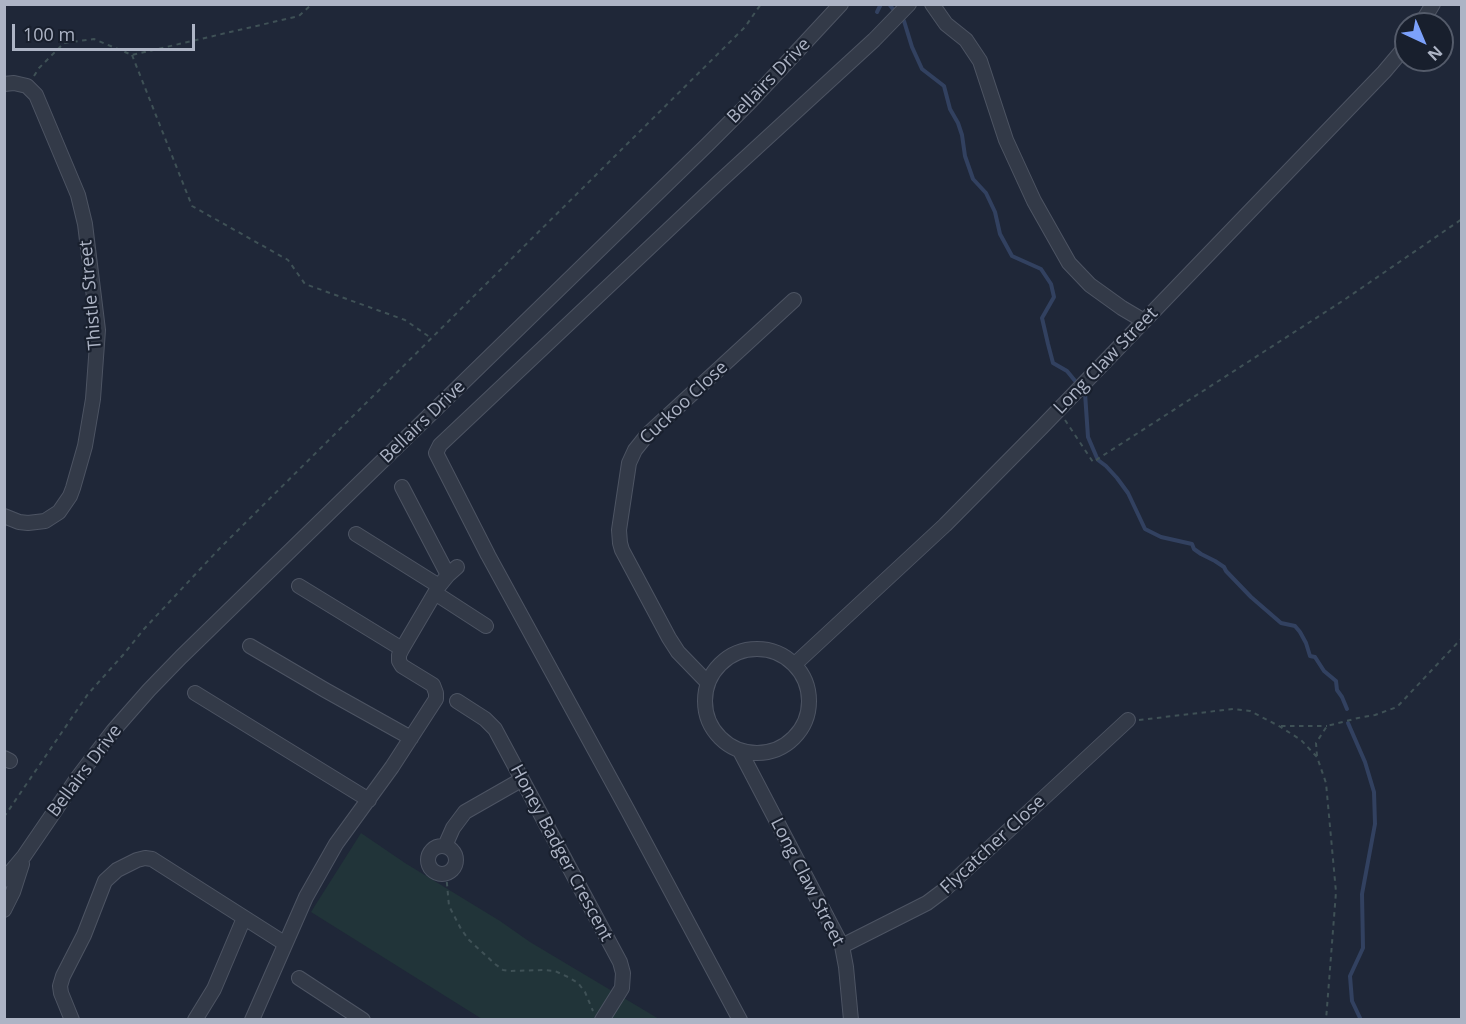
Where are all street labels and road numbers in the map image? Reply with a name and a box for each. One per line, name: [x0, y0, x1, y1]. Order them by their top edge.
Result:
street label: Bellairs Drive: [723, 34, 815, 128]
street label: Thistle Street: [75, 239, 107, 351]
street label: Long Claw Street: [1049, 303, 1163, 419]
street label: Cuckoo Close: [636, 357, 732, 449]
street label: Bellairs Drive: [376, 376, 470, 468]
street label: Bellairs Drive: [43, 721, 127, 821]
street label: Honey Badger Crescent: [505, 761, 617, 945]
street label: Flycatcher Close: [936, 791, 1050, 899]
street label: Long Claw Street: [765, 815, 849, 949]

